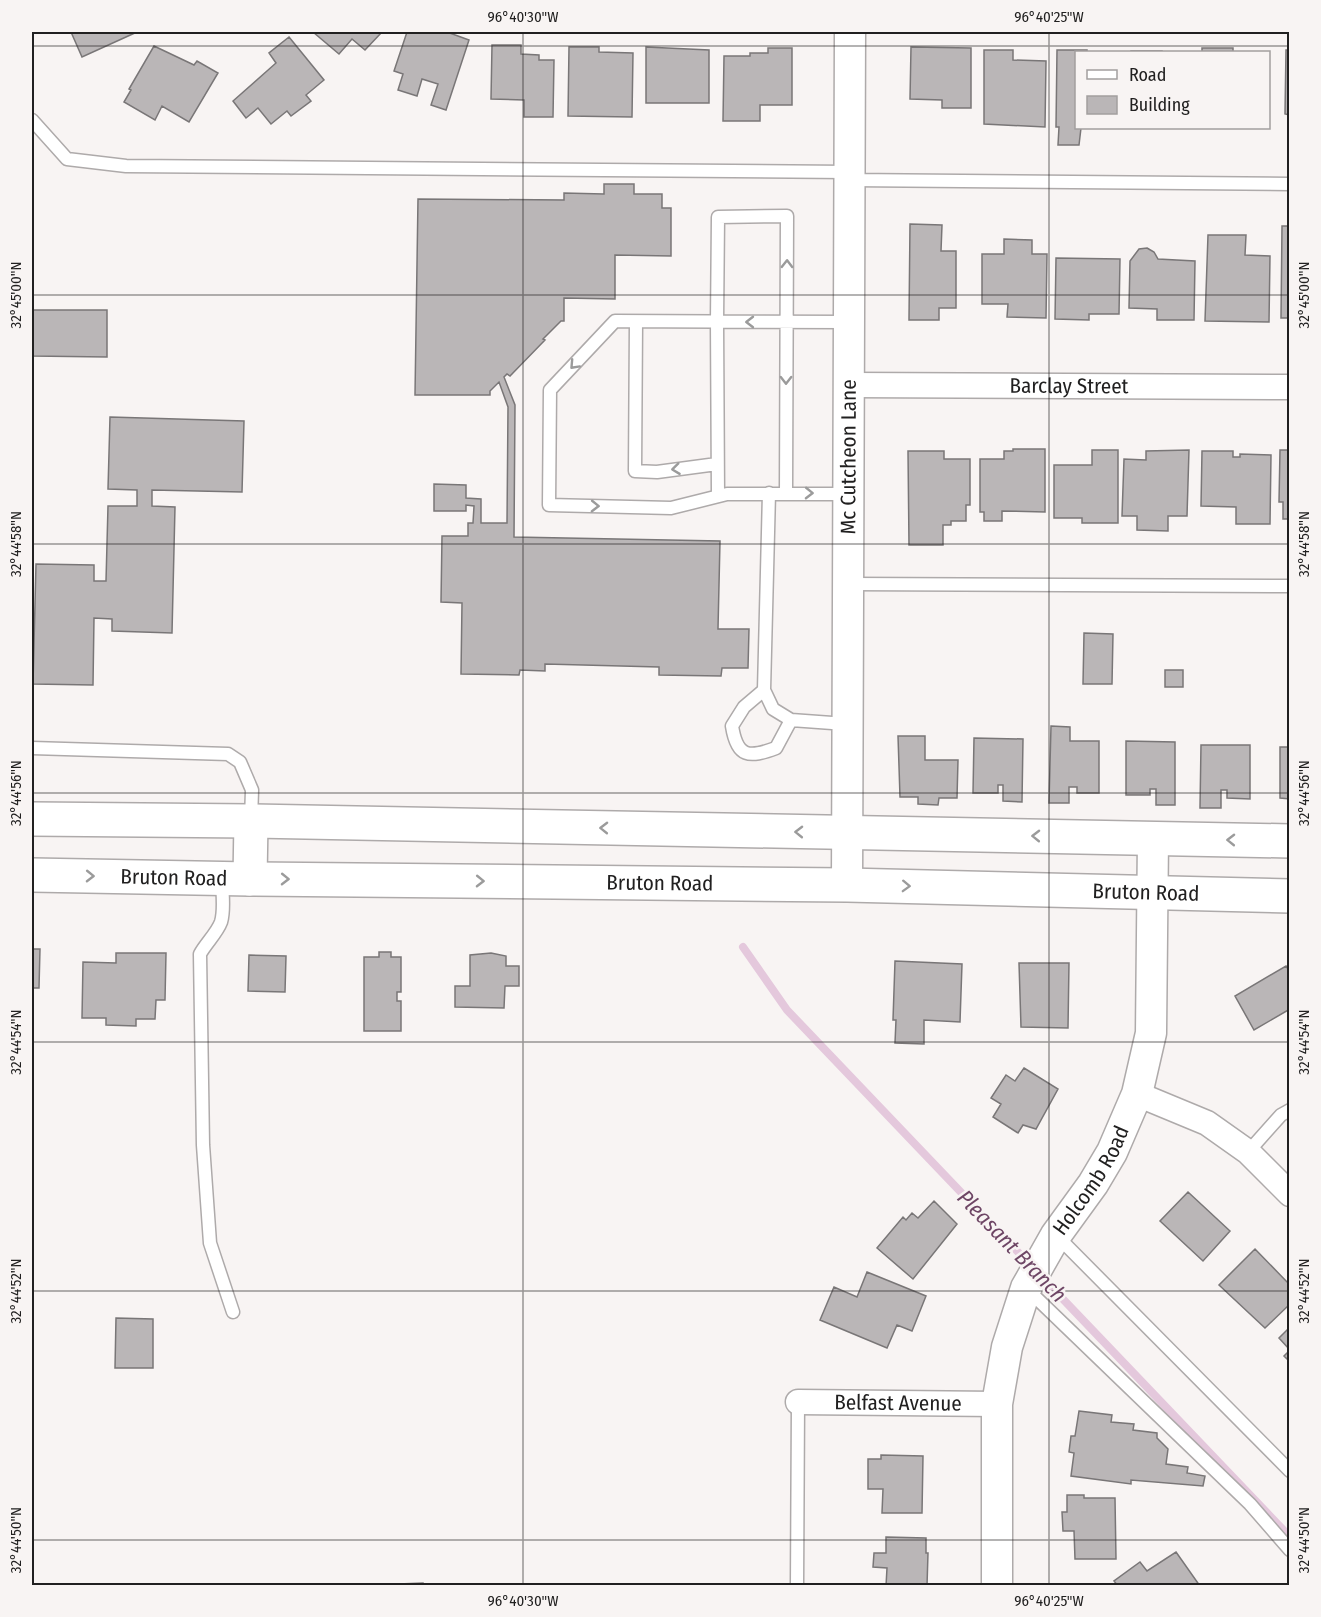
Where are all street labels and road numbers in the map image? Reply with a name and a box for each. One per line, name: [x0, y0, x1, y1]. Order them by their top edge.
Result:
street label: Barclay Street: [1009, 373, 1129, 399]
street label: Mc Cutcheon Lane: [835, 379, 862, 535]
street label: Bruton Road: [120, 864, 228, 892]
street label: Bruton Road: [606, 870, 714, 897]
street label: Bruton Road: [1092, 878, 1200, 907]
street label: Holcomb Road: [1047, 1122, 1135, 1240]
street label: Belfast Avenue: [834, 1389, 962, 1417]

